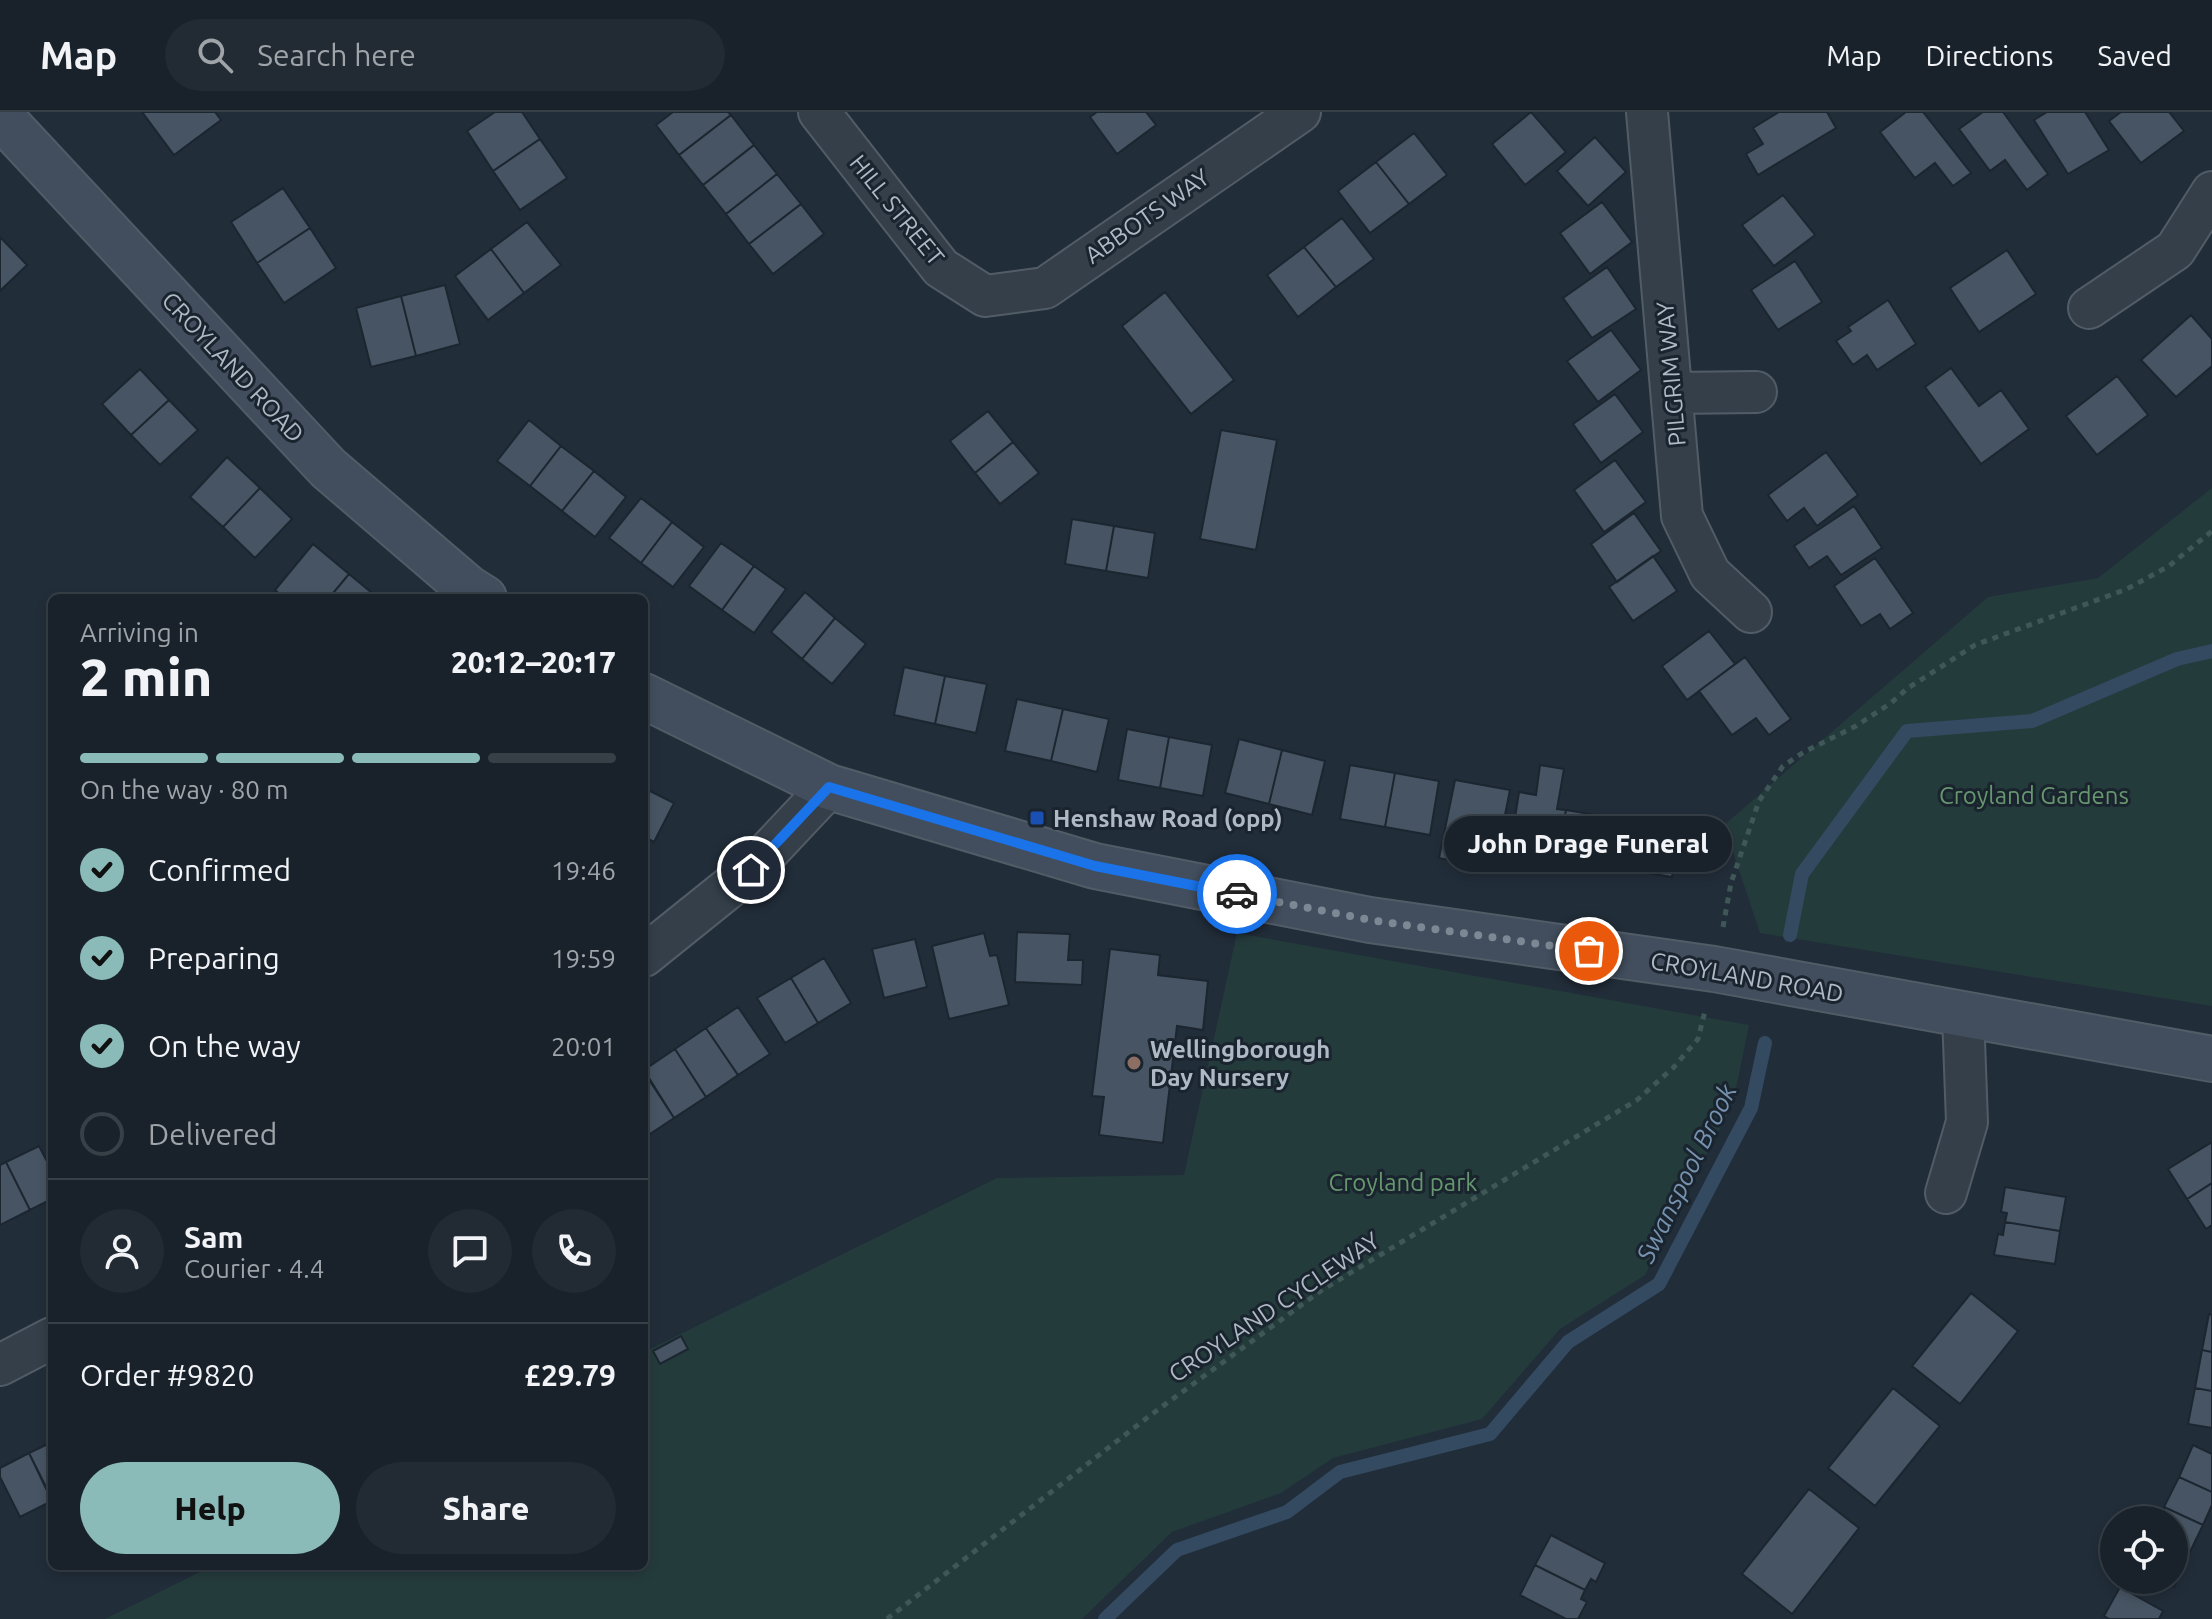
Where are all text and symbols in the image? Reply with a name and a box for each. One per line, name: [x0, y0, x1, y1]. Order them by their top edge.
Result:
search box: [165, 19, 725, 91]
icon: search: [193, 33, 237, 77]
text: Map: [40, 34, 117, 76]
text: Search here: [257, 38, 416, 72]
text: Map: [1826, 40, 1882, 71]
text: Directions: [1926, 40, 2053, 71]
text: Saved: [2097, 40, 2172, 71]
street label: HILL STREET: [844, 149, 950, 271]
street label: ABBOTS WAY: [1080, 163, 1214, 269]
street label: CROYLAND ROAD: [157, 286, 309, 448]
street label: PILGRIM WAY: [1651, 300, 1691, 447]
text: Arriving in: [80, 618, 199, 647]
text: 20:12–20:17: [451, 645, 616, 679]
text: 2 min: [80, 648, 212, 706]
text: On the way · 80 m: [80, 775, 288, 804]
park label: Croyland Gardens: [1939, 782, 2129, 809]
place label: Henshaw Road (opp): [1053, 805, 1282, 832]
marker: Henshaw Road (opp): [1028, 809, 1046, 827]
callout: John Drage Funeral: [1445, 815, 1733, 871]
text: John Drage Funeral: [1467, 829, 1709, 858]
pin: [717, 836, 785, 904]
icon: check: [80, 848, 124, 892]
icon: home: [729, 848, 773, 892]
text: Confirmed: [148, 853, 291, 887]
courier: [1197, 854, 1277, 934]
text: 19:46: [551, 856, 616, 885]
icon: car: [1215, 872, 1259, 916]
pin: [1555, 917, 1623, 985]
icon: bag: [1567, 929, 1611, 973]
icon: check: [80, 936, 124, 980]
text: Preparing: [148, 941, 280, 975]
text: 19:59: [551, 944, 616, 973]
street label: CROYLAND ROAD: [1648, 947, 1846, 1007]
icon: check: [80, 1024, 124, 1068]
text: On the way: [148, 1029, 301, 1063]
text: 20:01: [551, 1032, 616, 1061]
place label: Wellingborough Day Nursery: [1150, 1036, 1330, 1091]
marker: Wellingborough Day Nursery: [1125, 1054, 1143, 1072]
water label: Swanspool Brook: [1630, 1078, 1742, 1268]
text: Delivered: [148, 1117, 277, 1151]
park label: Croyland park: [1329, 1169, 1477, 1196]
button: person: [80, 1209, 164, 1293]
button: chat: [428, 1209, 512, 1293]
button: phone: [532, 1209, 616, 1293]
text: Sam: [184, 1220, 243, 1254]
street label: CROYLAND CYCLEWAY: [1164, 1226, 1384, 1387]
text: Courier · 4.4: [184, 1254, 324, 1283]
text: Order #9820: [80, 1358, 254, 1392]
text: £29.79: [524, 1358, 616, 1392]
button: Help: [80, 1462, 340, 1554]
button: Share: [356, 1462, 616, 1554]
map controls: [2100, 1506, 2188, 1594]
button: locate: [2100, 1506, 2188, 1594]

